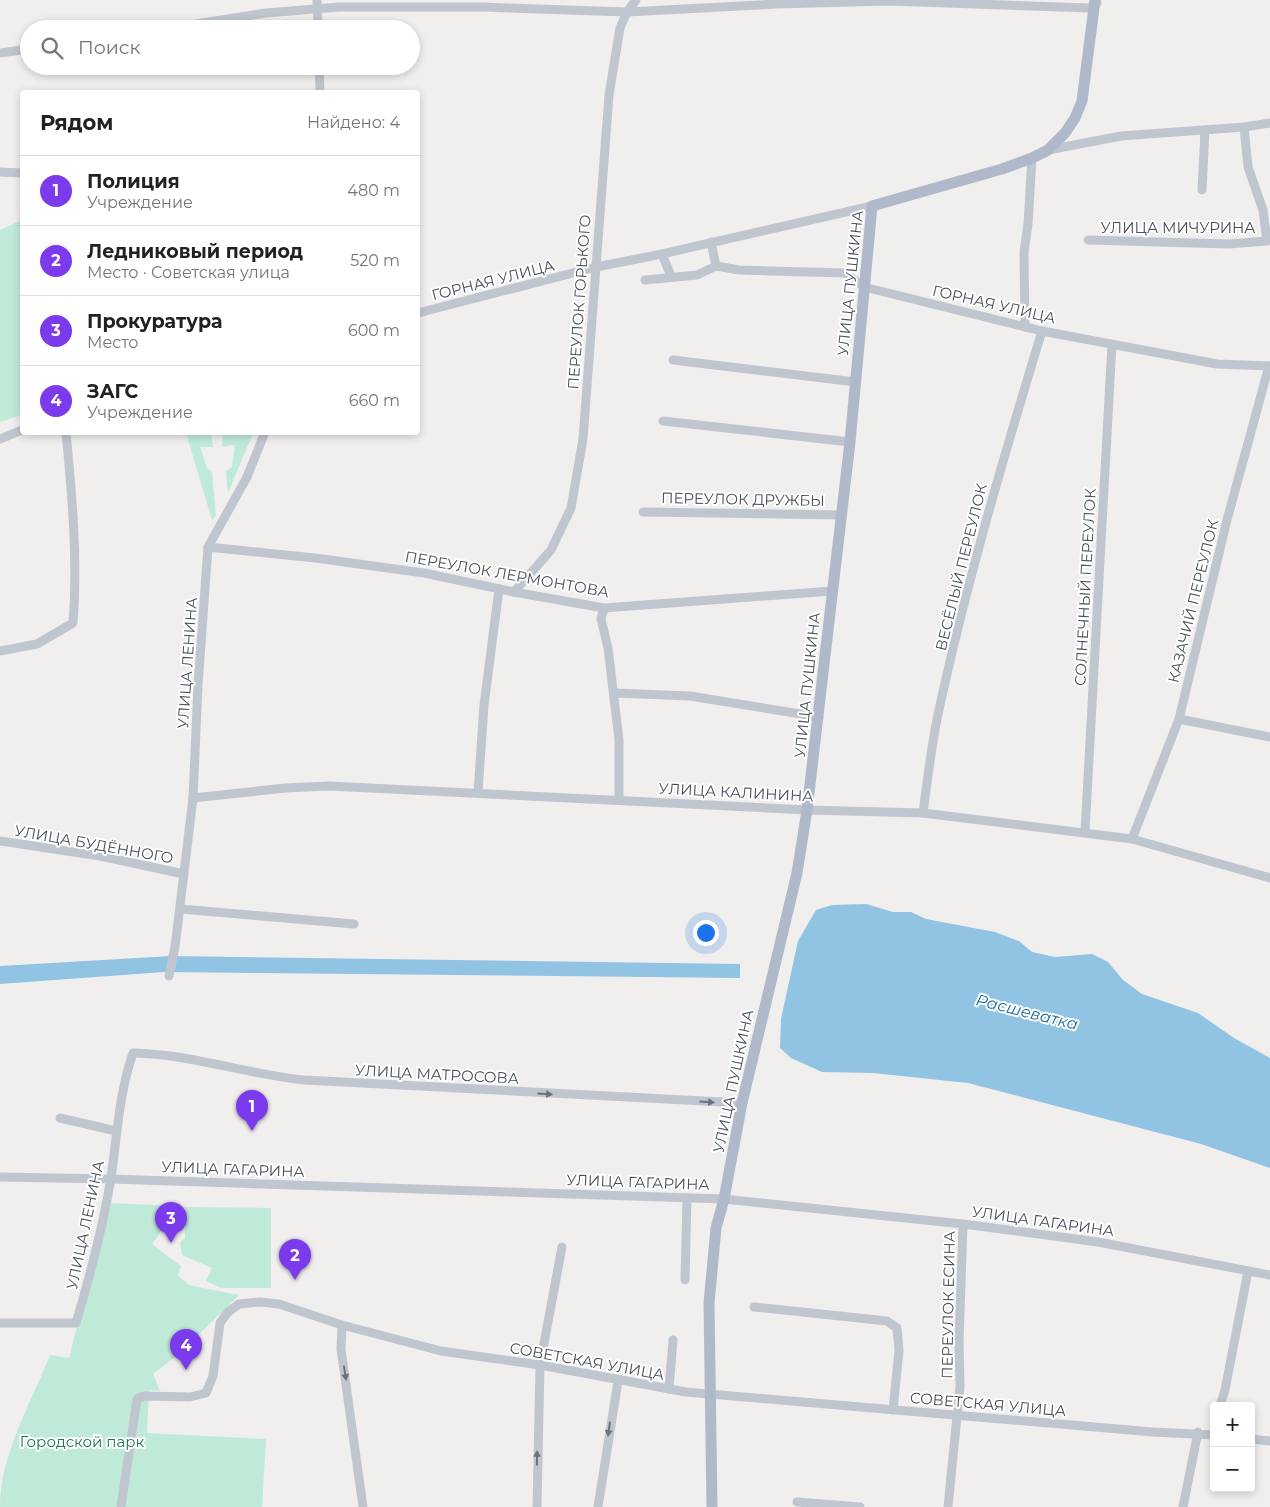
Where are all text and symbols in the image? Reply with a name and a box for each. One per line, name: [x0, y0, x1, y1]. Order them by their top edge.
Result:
search box: [20, 20, 420, 75]
icon: search: [38, 34, 66, 62]
text: Поиск: [78, 36, 141, 59]
text: Рядом: [40, 110, 113, 135]
text: Найдено: 4: [307, 113, 400, 132]
text: Полиция: [87, 170, 180, 193]
text: 1: [53, 181, 59, 200]
text: 480 m: [347, 181, 400, 200]
text: Учреждение: [87, 193, 193, 212]
street label: УЛИЦА ПУШКИНА: [833, 209, 867, 357]
street label: ПЕРЕУЛОК ГОРЬКОГО: [563, 214, 595, 390]
street label: УЛИЦА МИЧУРИНА: [1100, 218, 1256, 237]
text: Ледниковый период: [87, 240, 303, 263]
text: 2: [51, 251, 61, 270]
text: 520 m: [350, 251, 400, 270]
street label: ГОРНАЯ УЛИЦА: [430, 256, 556, 304]
text: Место · Советская улица: [87, 263, 290, 282]
street label: ГОРНАЯ УЛИЦА: [931, 281, 1057, 327]
text: Прокуратура: [87, 310, 222, 333]
text: 3: [51, 321, 61, 340]
text: 600 m: [348, 321, 400, 340]
text: Место: [87, 333, 139, 352]
text: ЗАГС: [87, 380, 138, 403]
text: 4: [50, 391, 62, 410]
text: 660 m: [349, 391, 400, 410]
text: Учреждение: [87, 403, 193, 422]
street label: ВЕСЁЛЫЙ ПЕРЕУЛОК: [931, 481, 991, 653]
street label: СОЛНЕЧНЫЙ ПЕРЕУЛОК: [1070, 487, 1100, 686]
street label: ПЕРЕУЛОК ДРУЖБЫ: [661, 488, 825, 510]
street label: КАЗАЧИЙ ПЕРЕУЛОК: [1163, 517, 1223, 685]
street label: ПЕРЕУЛОК ЛЕРМОНТОВА: [404, 547, 610, 601]
street label: УЛИЦА ЛЕНИНА: [173, 597, 201, 729]
street label: УЛИЦА ПУШКИНА: [790, 611, 824, 759]
street label: УЛИЦА КАЛИНИНА: [658, 778, 814, 806]
street label: УЛИЦА БУДЁННОГО: [13, 821, 175, 867]
your location: [693, 920, 719, 946]
water label: Расшеватка: [974, 990, 1080, 1034]
street label: УЛИЦА ПУШКИНА: [709, 1008, 757, 1154]
street label: УЛИЦА МАТРОСОВА: [355, 1060, 519, 1088]
pin: 1: [236, 1090, 268, 1131]
one-way arrow: [537, 1090, 553, 1098]
one-way arrow: [699, 1098, 715, 1106]
street label: УЛИЦА ГАГАРИНА: [161, 1157, 305, 1181]
street label: УЛИЦА ЛЕНИНА: [62, 1159, 108, 1291]
street label: УЛИЦА ГАГАРИНА: [566, 1170, 710, 1194]
pin: 3: [155, 1202, 187, 1243]
street label: УЛИЦА ГАГАРИНА: [971, 1202, 1115, 1240]
street label: ПЕРЕУЛОК ЕСИНА: [937, 1231, 959, 1379]
pin: 2: [279, 1239, 311, 1280]
pin: 4: [170, 1329, 202, 1370]
street label: СОВЕТСКАЯ УЛИЦА: [508, 1338, 666, 1384]
one-way arrow: [341, 1366, 349, 1382]
street label: СОВЕТСКАЯ УЛИЦА: [909, 1388, 1067, 1420]
map controls: [1210, 1402, 1255, 1492]
button: +: [1210, 1402, 1255, 1447]
one-way arrow: [605, 1421, 613, 1437]
park label: Городской парк: [20, 1432, 144, 1451]
button: −: [1210, 1447, 1255, 1492]
one-way arrow: [534, 1450, 542, 1466]

